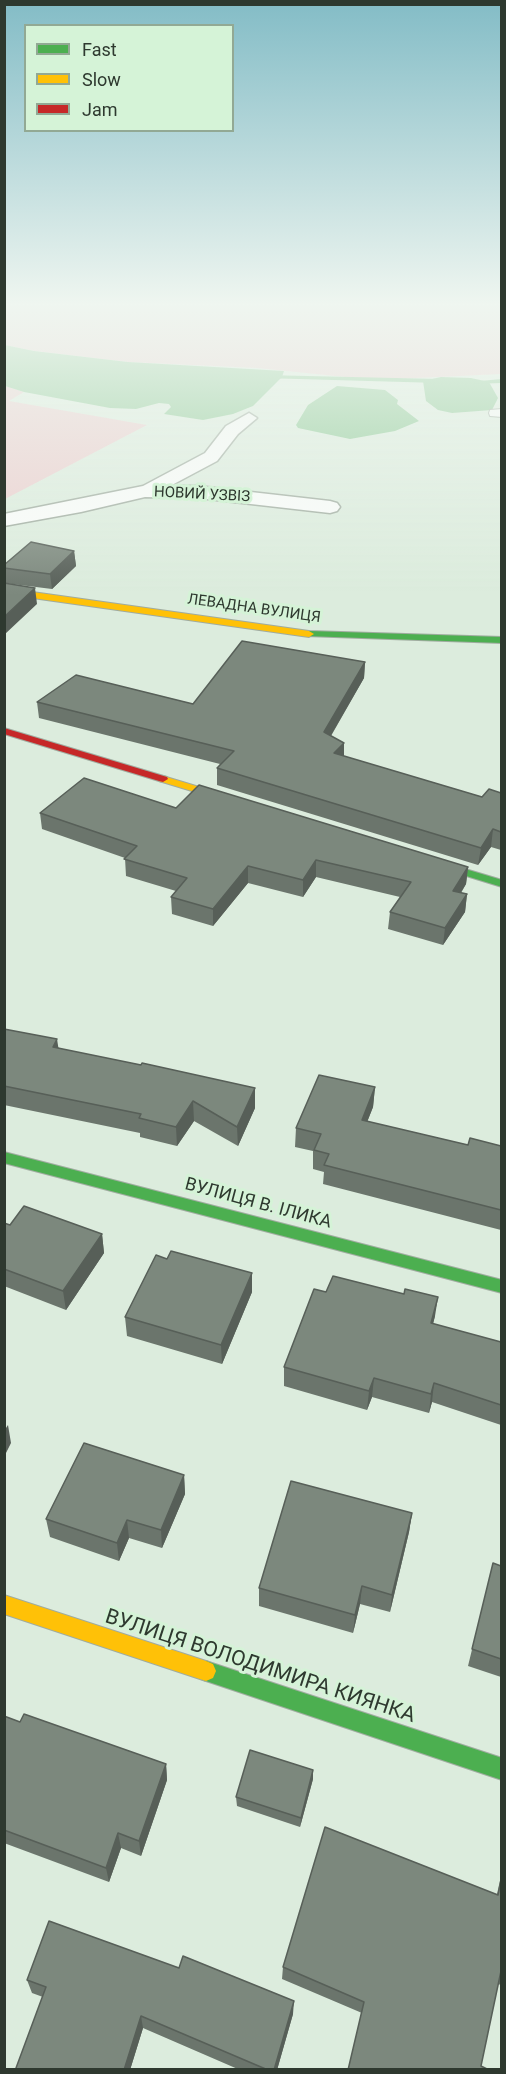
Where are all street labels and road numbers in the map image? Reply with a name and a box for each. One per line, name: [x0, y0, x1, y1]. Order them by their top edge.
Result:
street label: НОВИЙ УЗВІЗ: [154, 483, 250, 507]
street label: ЛЕВАДНА ВУЛИЦЯ: [186, 591, 322, 627]
street label: ВУЛИЦЯ В. ІЛИКА: [182, 1174, 334, 1234]
street label: ВУЛИЦЯ ВОЛОДИМИРА КИЯНКА: [102, 1605, 418, 1729]

